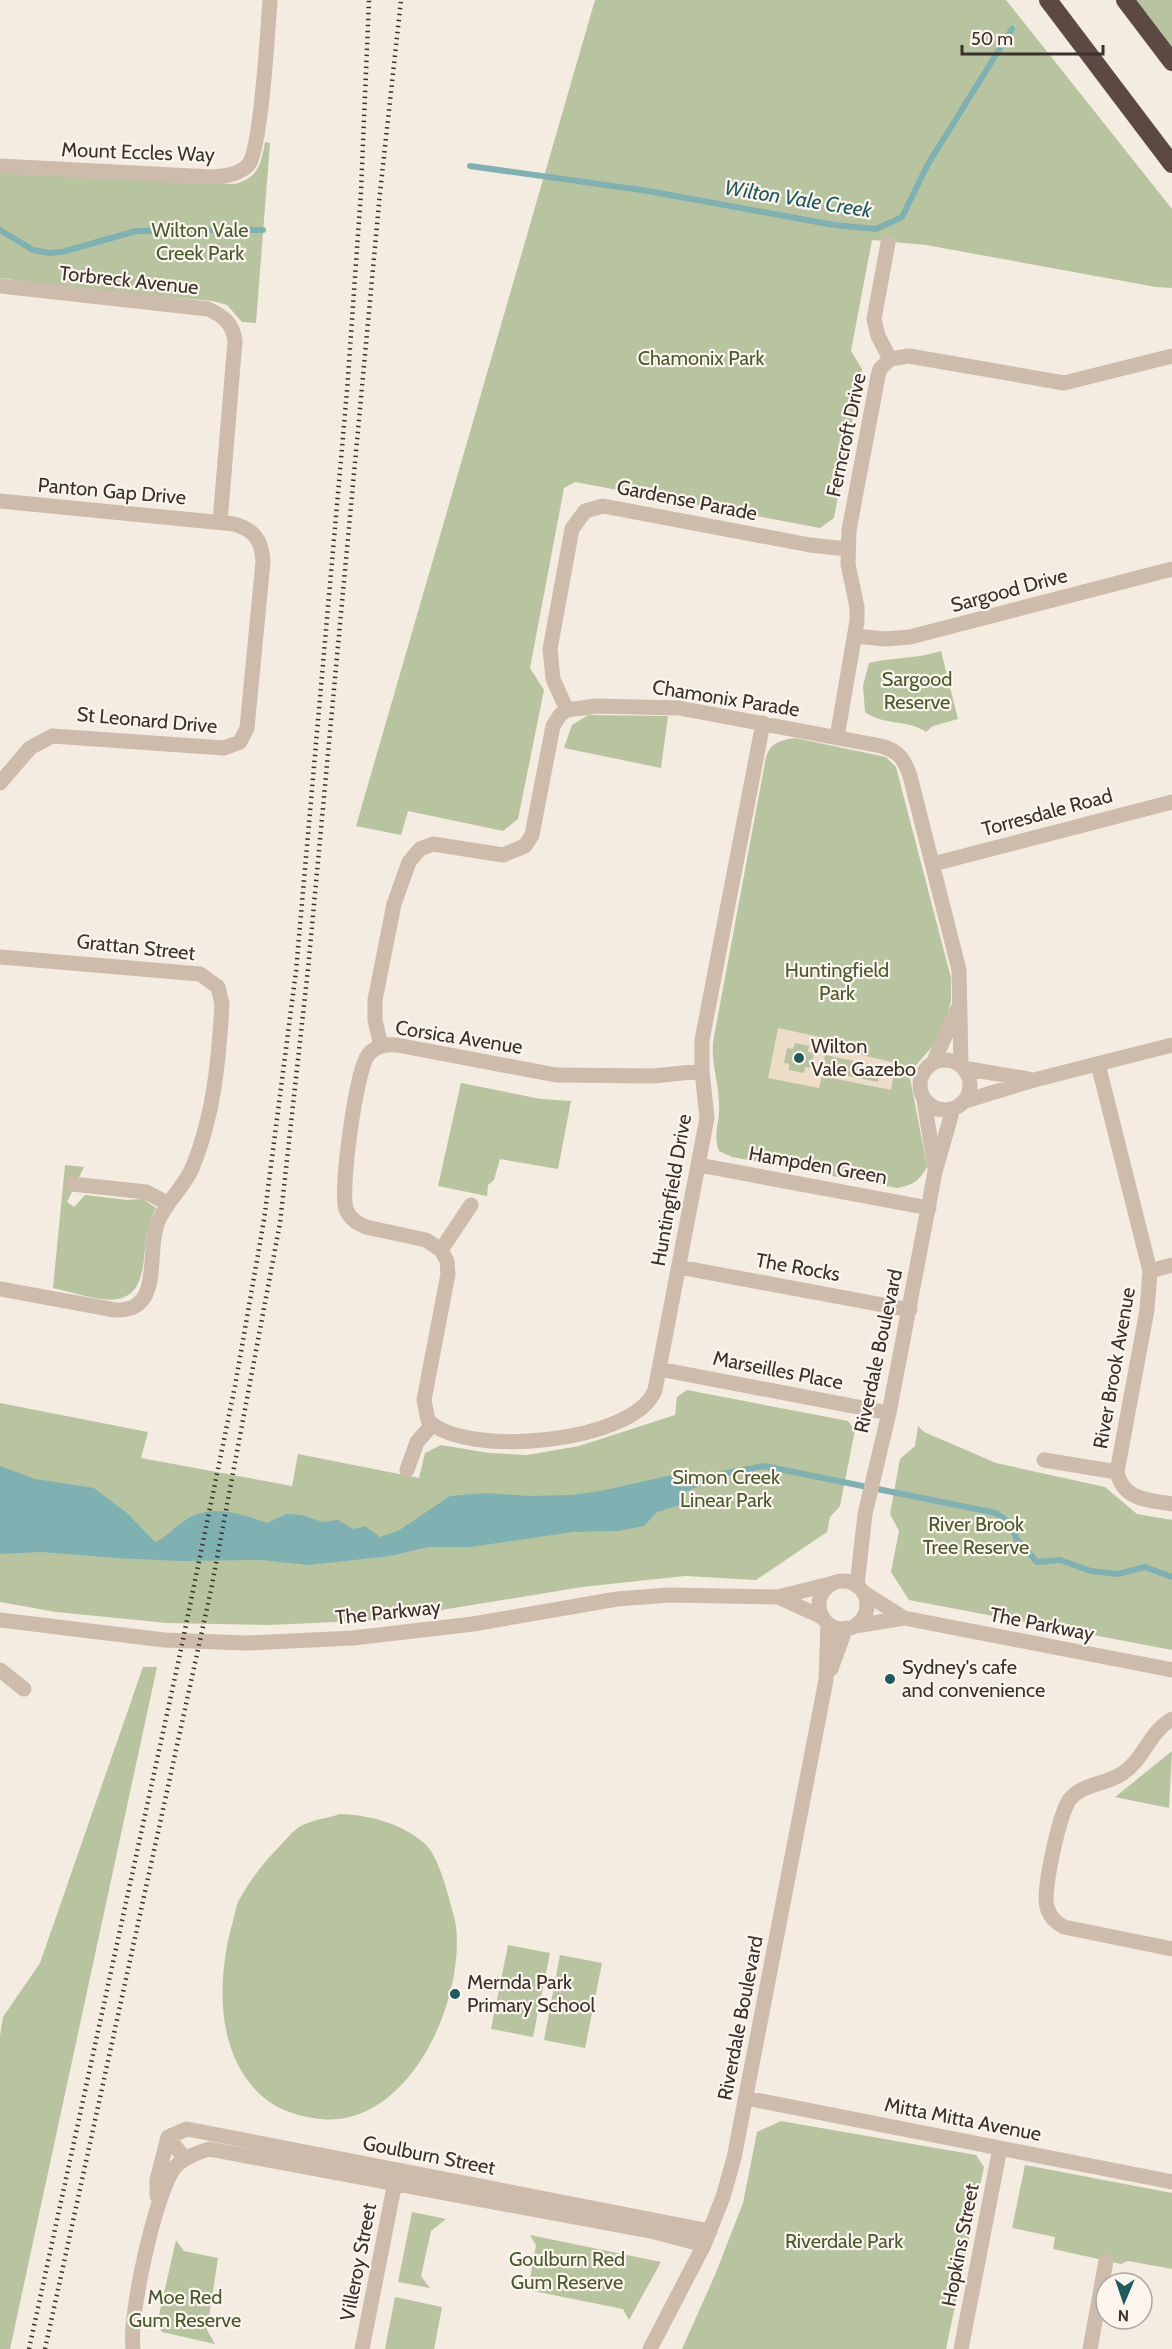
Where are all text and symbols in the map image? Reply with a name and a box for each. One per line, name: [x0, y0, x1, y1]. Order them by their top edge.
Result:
scale bar: [962, 18, 1103, 56]
text: 50 m: [971, 28, 1013, 50]
street label: Mount Eccles Way: [61, 137, 215, 167]
water label: Wilton Vale Creek: [723, 175, 874, 223]
park label: Wilton Vale Creek Park: [152, 218, 248, 265]
street label: Torbreck Avenue: [58, 261, 200, 299]
park label: Chamonix Park: [638, 346, 764, 370]
street label: Ferncroft Drive: [821, 371, 871, 499]
street label: Panton Gap Drive: [37, 473, 187, 509]
street label: Gardense Parade: [615, 475, 759, 525]
street label: Sargood Drive: [948, 563, 1070, 617]
park label: Sargood Reserve: [882, 667, 952, 714]
street label: Chamonix Parade: [651, 675, 801, 721]
street label: St Leonard Drive: [76, 702, 218, 738]
street label: Torresdale Road: [979, 783, 1115, 841]
street label: Grattan Street: [76, 929, 197, 965]
park label: Huntingfield Park: [785, 958, 889, 1005]
street label: Corsica Avenue: [394, 1015, 524, 1059]
place label: Wilton Vale Gazebo: [811, 1034, 916, 1081]
marker: Wilton Vale Gazebo: [792, 1051, 806, 1065]
street label: Huntingfield Drive: [646, 1112, 696, 1268]
street label: Hampden Green: [747, 1141, 889, 1189]
street label: The Rocks: [754, 1248, 842, 1286]
street label: Riverdale Boulevard: [849, 1267, 907, 1435]
street label: River Brook Avenue: [1088, 1285, 1140, 1451]
street label: Marseilles Place: [711, 1346, 845, 1394]
park label: Simon Creek Linear Park: [672, 1465, 780, 1512]
park label: River Brook Tree Reserve: [923, 1512, 1029, 1559]
street label: The Parkway: [334, 1595, 442, 1629]
street label: The Parkway: [988, 1602, 1096, 1646]
place label: Sydney's cafe and convenience: [902, 1655, 1045, 1702]
marker: Sydney's cafe and convenience: [883, 1672, 897, 1686]
street label: Riverdale Boulevard: [712, 1934, 768, 2102]
place label: Mernda Park Primary School: [467, 1970, 595, 2017]
marker: Mernda Park Primary School: [448, 1987, 462, 2001]
street label: Mitta Mitta Avenue: [883, 2092, 1043, 2146]
street label: Goulburn Street: [361, 2130, 498, 2180]
street label: Hopkins Street: [936, 2181, 984, 2308]
street label: Villeroy Street: [335, 2201, 381, 2323]
park label: Riverdale Park: [785, 2229, 903, 2253]
park label: Goulburn Red Gum Reserve: [509, 2247, 625, 2294]
north arrow: [1094, 2271, 1154, 2331]
park label: Moe Red Gum Reserve: [129, 2285, 241, 2332]
text: N: [1118, 2306, 1129, 2325]

